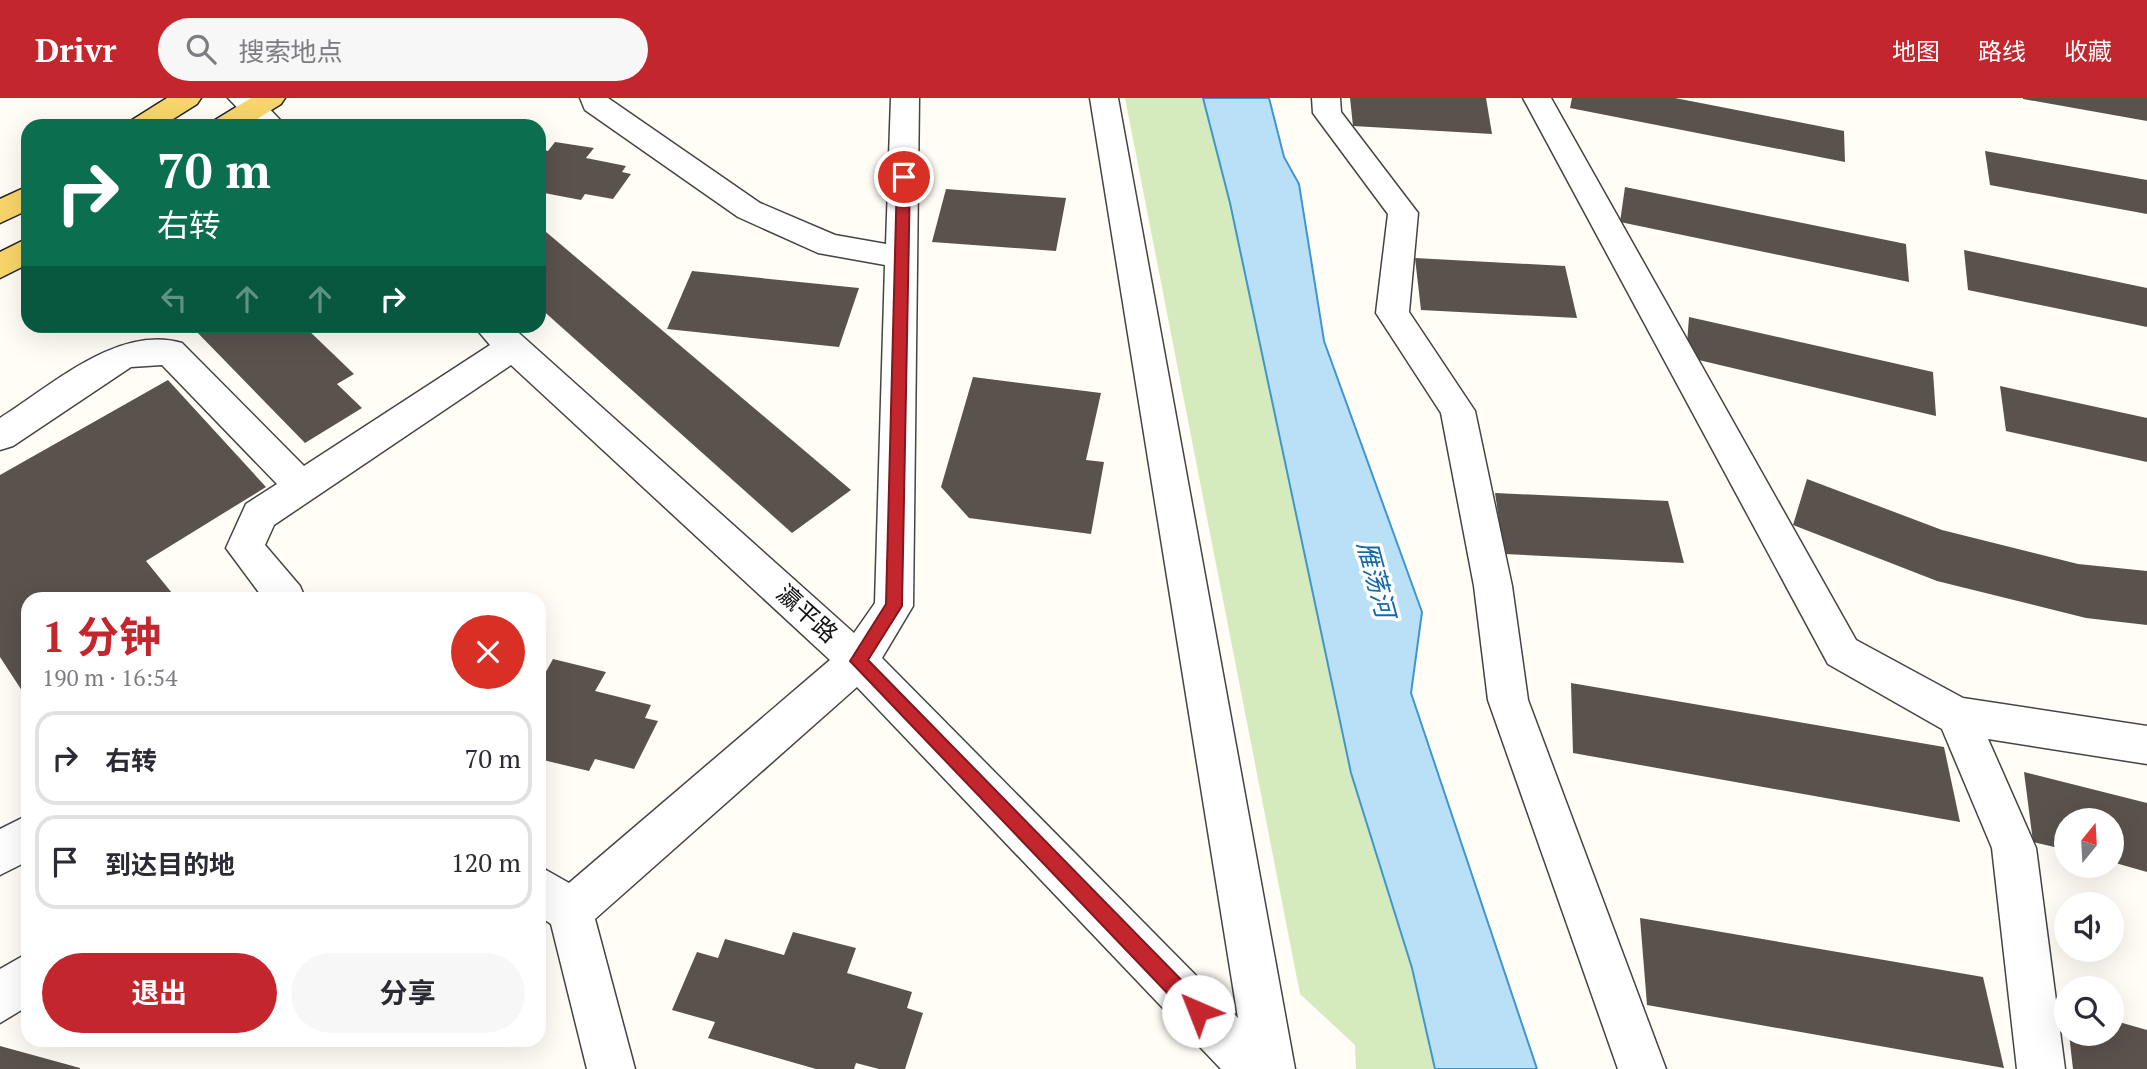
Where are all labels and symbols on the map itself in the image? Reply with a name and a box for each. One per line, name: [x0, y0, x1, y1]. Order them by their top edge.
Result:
pin: [874, 147, 934, 207]
water label: 雁荡河: [1350, 537, 1405, 626]
street label: 瀛平路: [770, 577, 845, 649]
north arrow: [2054, 808, 2124, 878]
position arrow: [1161, 974, 1235, 1048]

